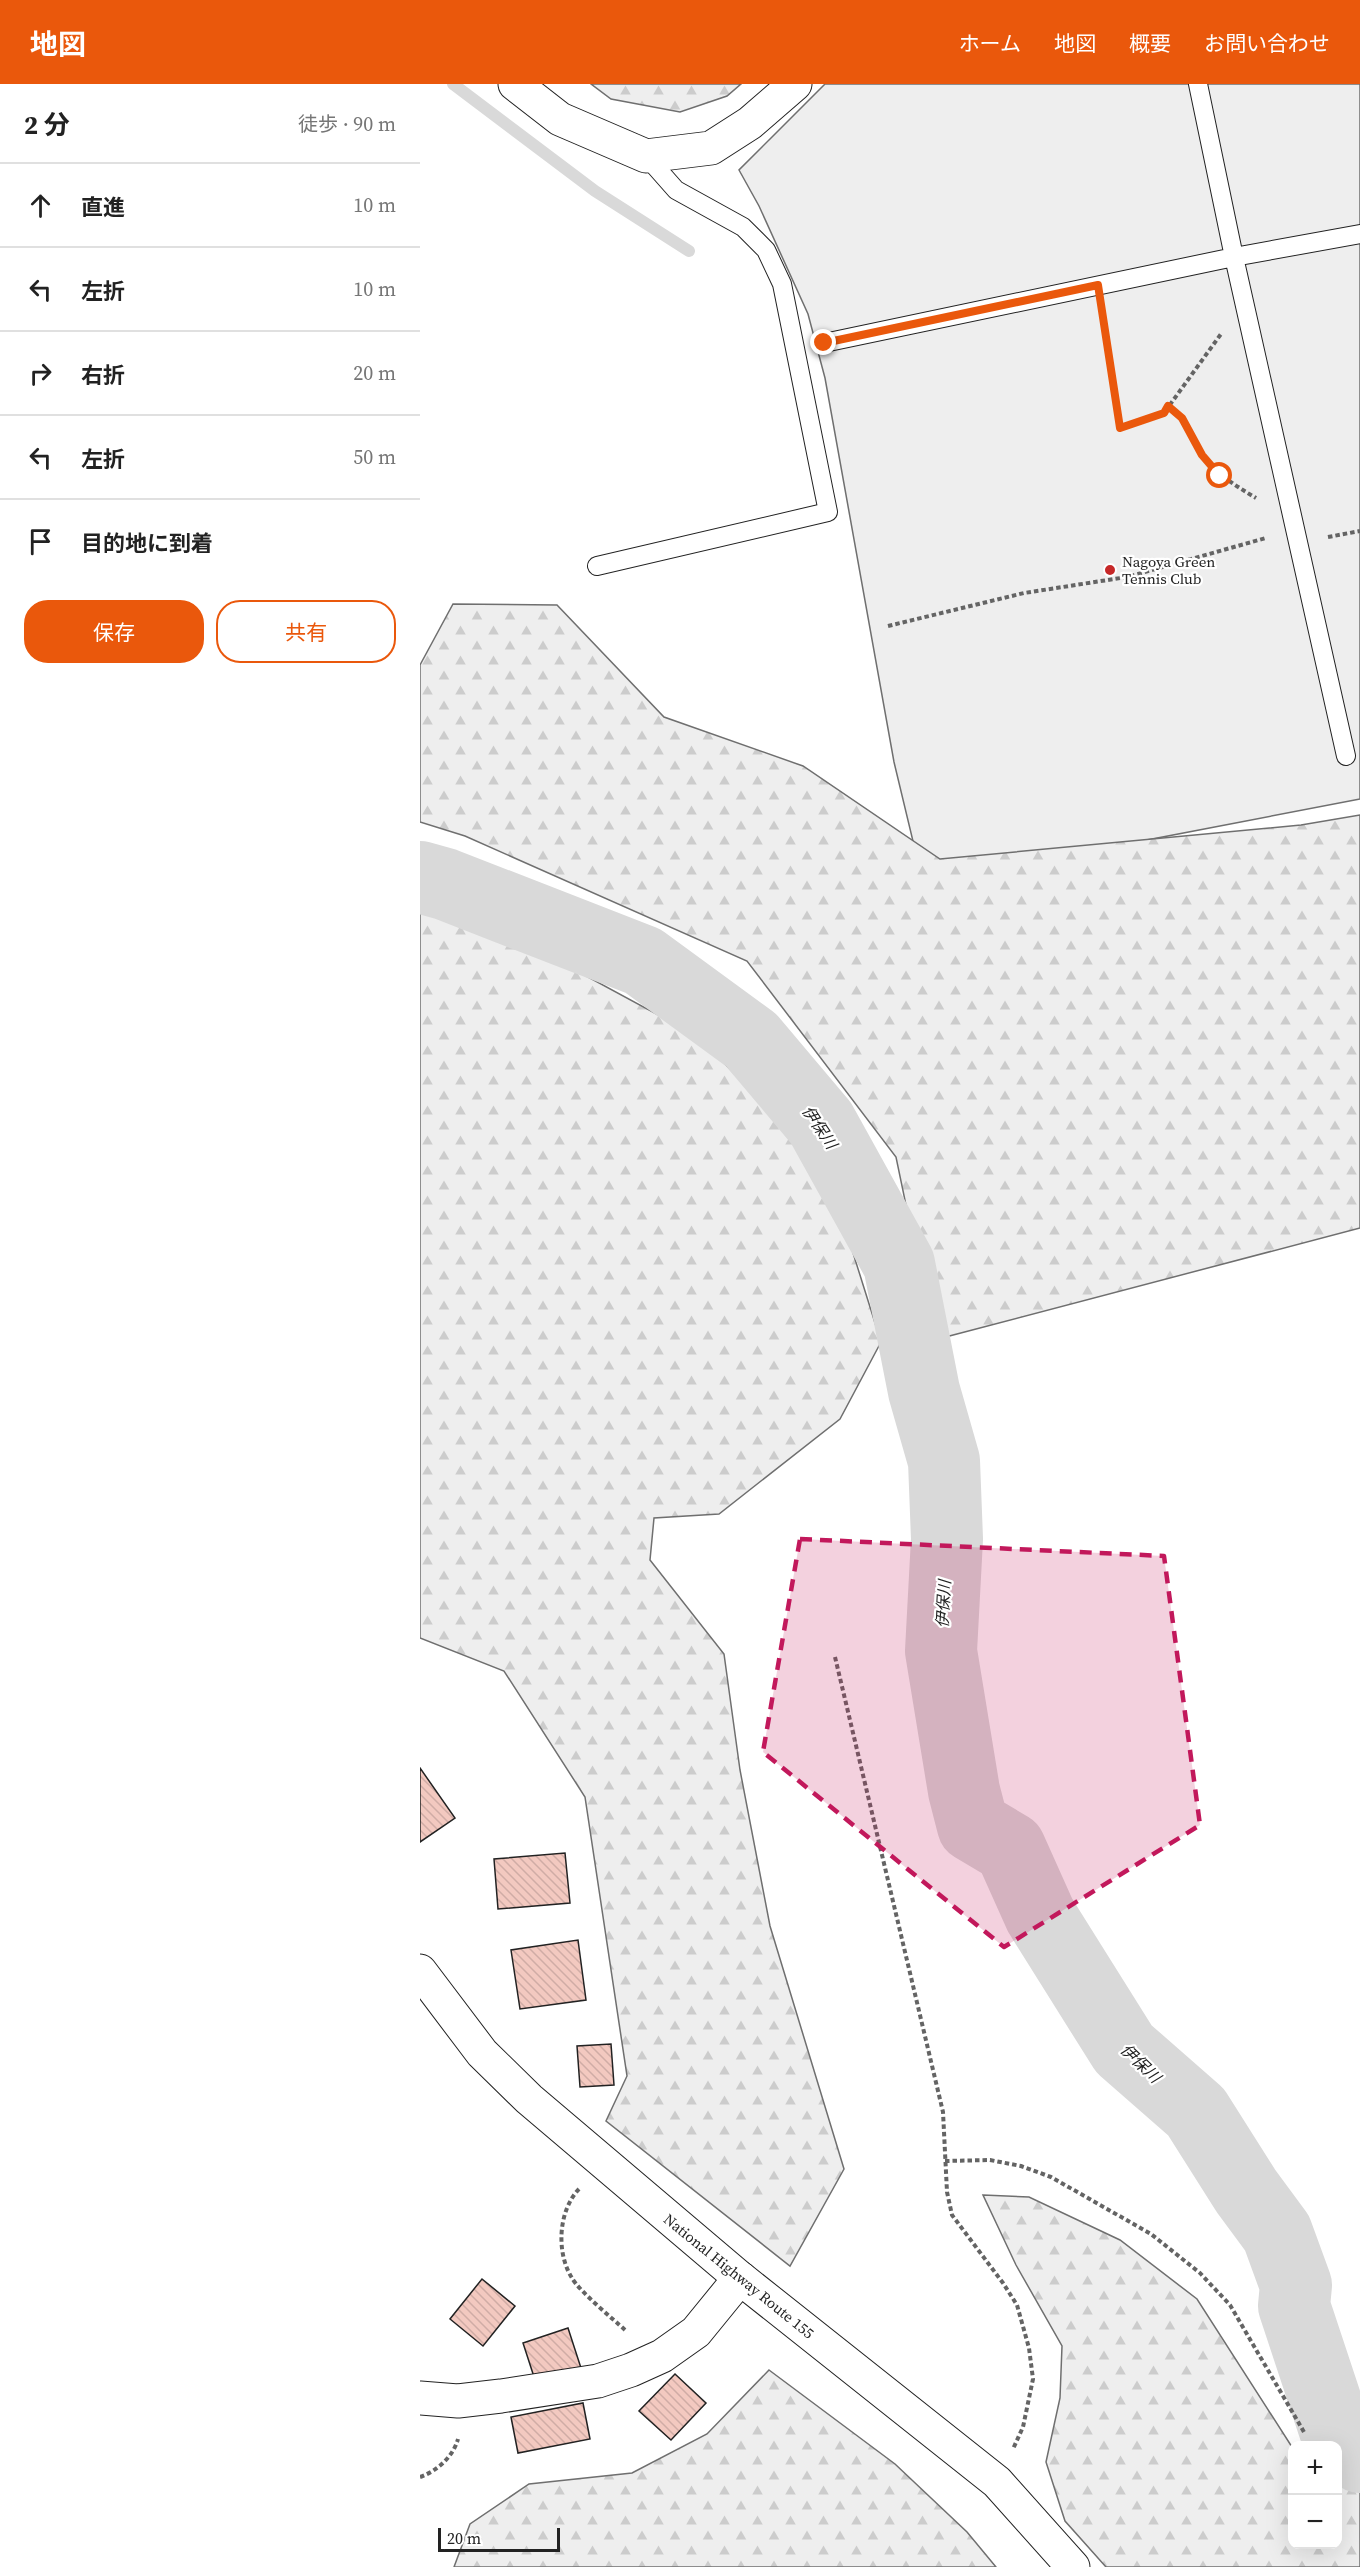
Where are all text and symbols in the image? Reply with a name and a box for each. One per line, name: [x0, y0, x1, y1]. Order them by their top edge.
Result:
text: 地図: [30, 25, 86, 63]
text: ホーム: [959, 29, 1021, 58]
text: 地図: [1054, 29, 1096, 58]
text: 概要: [1129, 29, 1171, 58]
text: お問い合わせ: [1204, 29, 1330, 58]
text: 2 分: [24, 107, 70, 143]
text: 徒歩 · 90 m: [298, 110, 396, 138]
icon: ahead: [24, 189, 57, 222]
text: 10 m: [353, 191, 396, 219]
text: 直進: [81, 192, 125, 222]
icon: left: [24, 273, 57, 306]
text: 10 m: [353, 275, 396, 303]
text: 左折: [81, 276, 125, 306]
route end: [810, 329, 836, 355]
icon: right: [24, 357, 57, 390]
text: 20 m: [353, 359, 396, 387]
text: 右折: [81, 360, 125, 390]
icon: left: [24, 441, 57, 474]
text: 50 m: [353, 443, 396, 471]
text: 左折: [81, 444, 125, 474]
route start: [1206, 462, 1232, 488]
icon: arrive: [24, 525, 57, 558]
text: 目的地に到着: [81, 528, 213, 558]
place label: Nagoya Green Tennis Club: [1122, 551, 1215, 589]
marker: Nagoya Green Tennis Club: [1103, 563, 1117, 577]
button: 保存: [24, 600, 204, 663]
button: 共有: [216, 600, 396, 663]
water label: 伊保川: [797, 1101, 844, 1155]
water label: 伊保川: [931, 1577, 955, 1629]
water label: 伊保川: [1116, 2038, 1167, 2089]
street label: National Highway Route 155: [659, 2209, 819, 2343]
map controls: [1288, 2441, 1342, 2549]
button: +: [1288, 2441, 1342, 2495]
button: −: [1288, 2495, 1342, 2549]
scale bar: [438, 2525, 560, 2552]
text: 20 m: [447, 2527, 481, 2549]

